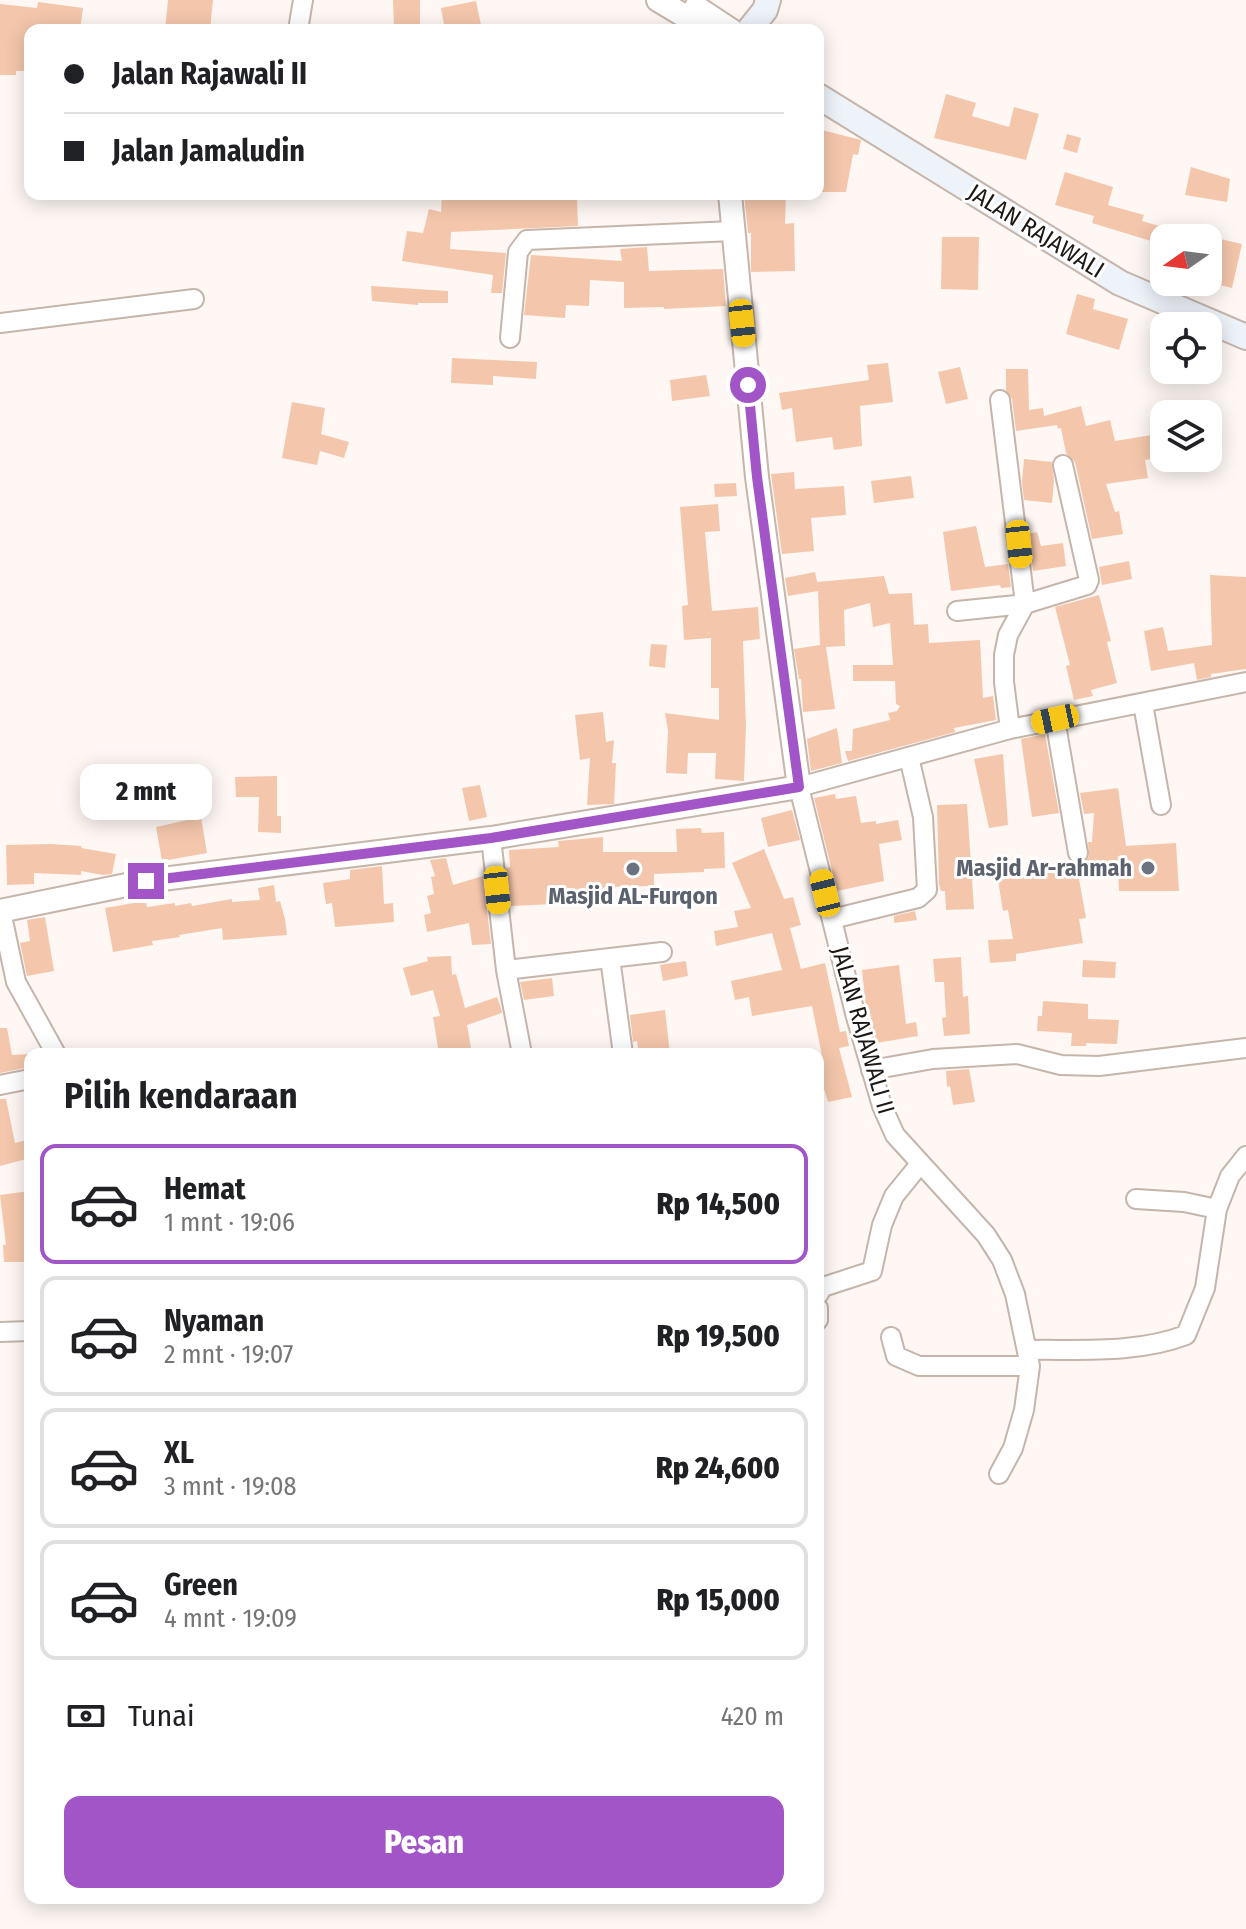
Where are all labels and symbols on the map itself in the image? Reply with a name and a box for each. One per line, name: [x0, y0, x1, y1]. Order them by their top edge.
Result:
street label: JALAN RAJAWALI: [963, 178, 1109, 284]
north arrow: [1150, 224, 1222, 296]
car: [728, 298, 756, 348]
route start: [730, 367, 766, 403]
car: [1005, 519, 1033, 569]
car: [1029, 702, 1081, 736]
callout: 2 mnt: [80, 765, 212, 821]
place label: Masjid Ar-rahmah: [956, 854, 1132, 882]
marker: Masjid Ar-rahmah: [1139, 859, 1157, 877]
marker: Masjid AL-Furqon: [624, 860, 642, 878]
route end: [128, 863, 164, 899]
car: [483, 865, 511, 915]
car: [808, 867, 842, 919]
place label: Masjid AL-Furqon: [548, 882, 718, 910]
street label: JALAN RAJAWALI II: [826, 943, 900, 1117]

